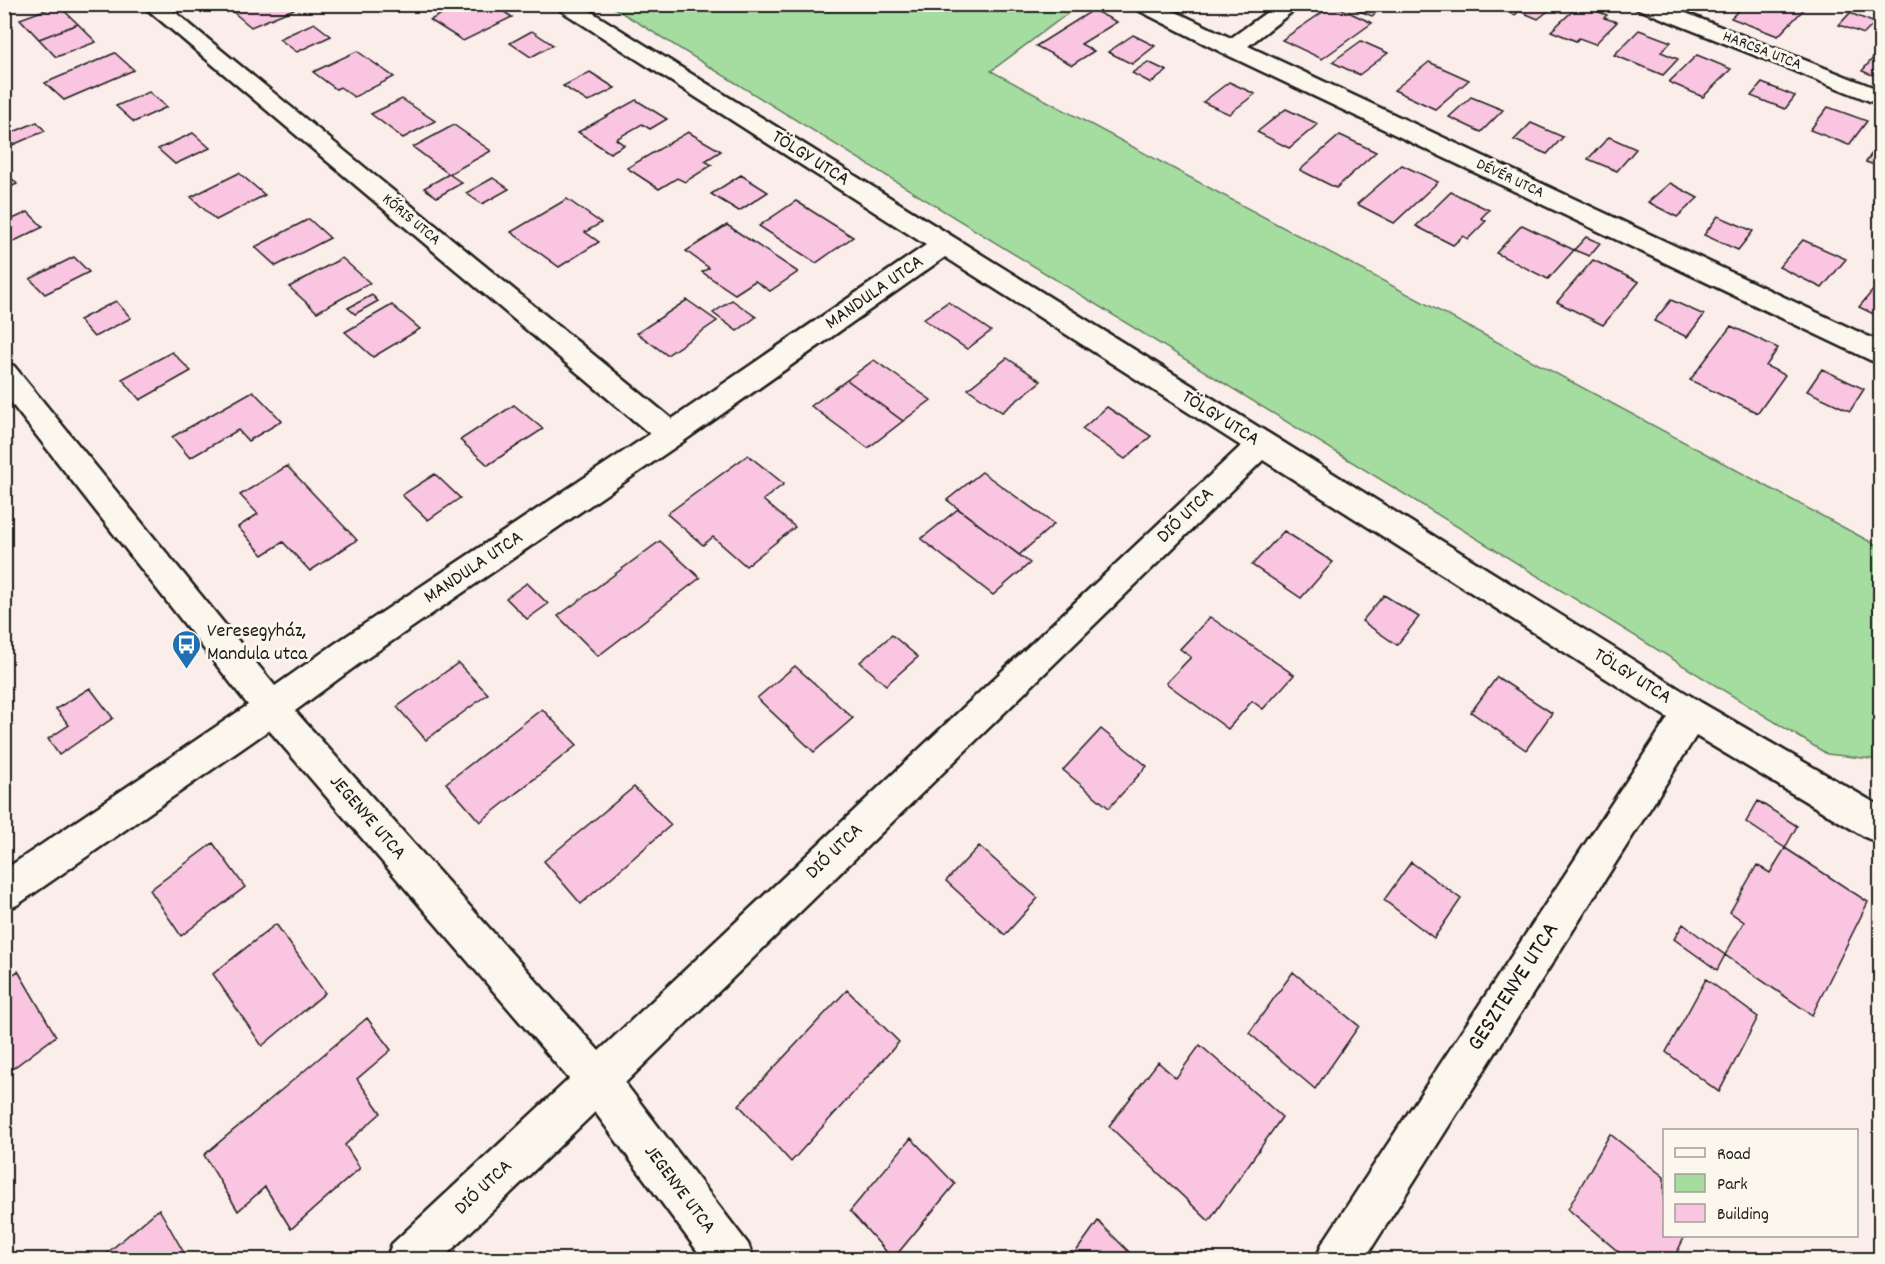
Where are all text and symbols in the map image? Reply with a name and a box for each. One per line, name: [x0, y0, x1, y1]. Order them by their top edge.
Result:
street label: HARCSA UTCA: [1719, 25, 1805, 77]
street label: TÖLGY UTCA: [765, 124, 855, 194]
street label: DÉVÉR UTCA: [1472, 153, 1548, 205]
street label: KŐRIS UTCA: [377, 189, 446, 252]
street label: MANDULA UTCA: [820, 249, 930, 337]
street label: TÖLGY UTCA: [1175, 384, 1265, 454]
street label: DIÓ UTCA: [1151, 481, 1221, 551]
street label: MANDULA UTCA: [419, 524, 529, 612]
place label: Veresegyház, Mandula utca: [207, 618, 308, 669]
bus stop icon: Veresegyház, Mandula utca: [170, 628, 202, 670]
street label: TÖLGY UTCA: [1587, 642, 1677, 712]
street label: JEGENYE UTCA: [322, 769, 412, 867]
street label: DIÓ UTCA: [800, 817, 870, 887]
street label: GESZTENYE UTCA: [1459, 916, 1569, 1058]
legend: [1663, 1129, 1858, 1237]
street label: JEGENYE UTCA: [636, 1140, 722, 1240]
text: Road: [1717, 1143, 1751, 1168]
street label: DIÓ UTCA: [449, 1154, 519, 1222]
text: Park: [1717, 1173, 1748, 1198]
text: Building: [1717, 1203, 1769, 1228]

